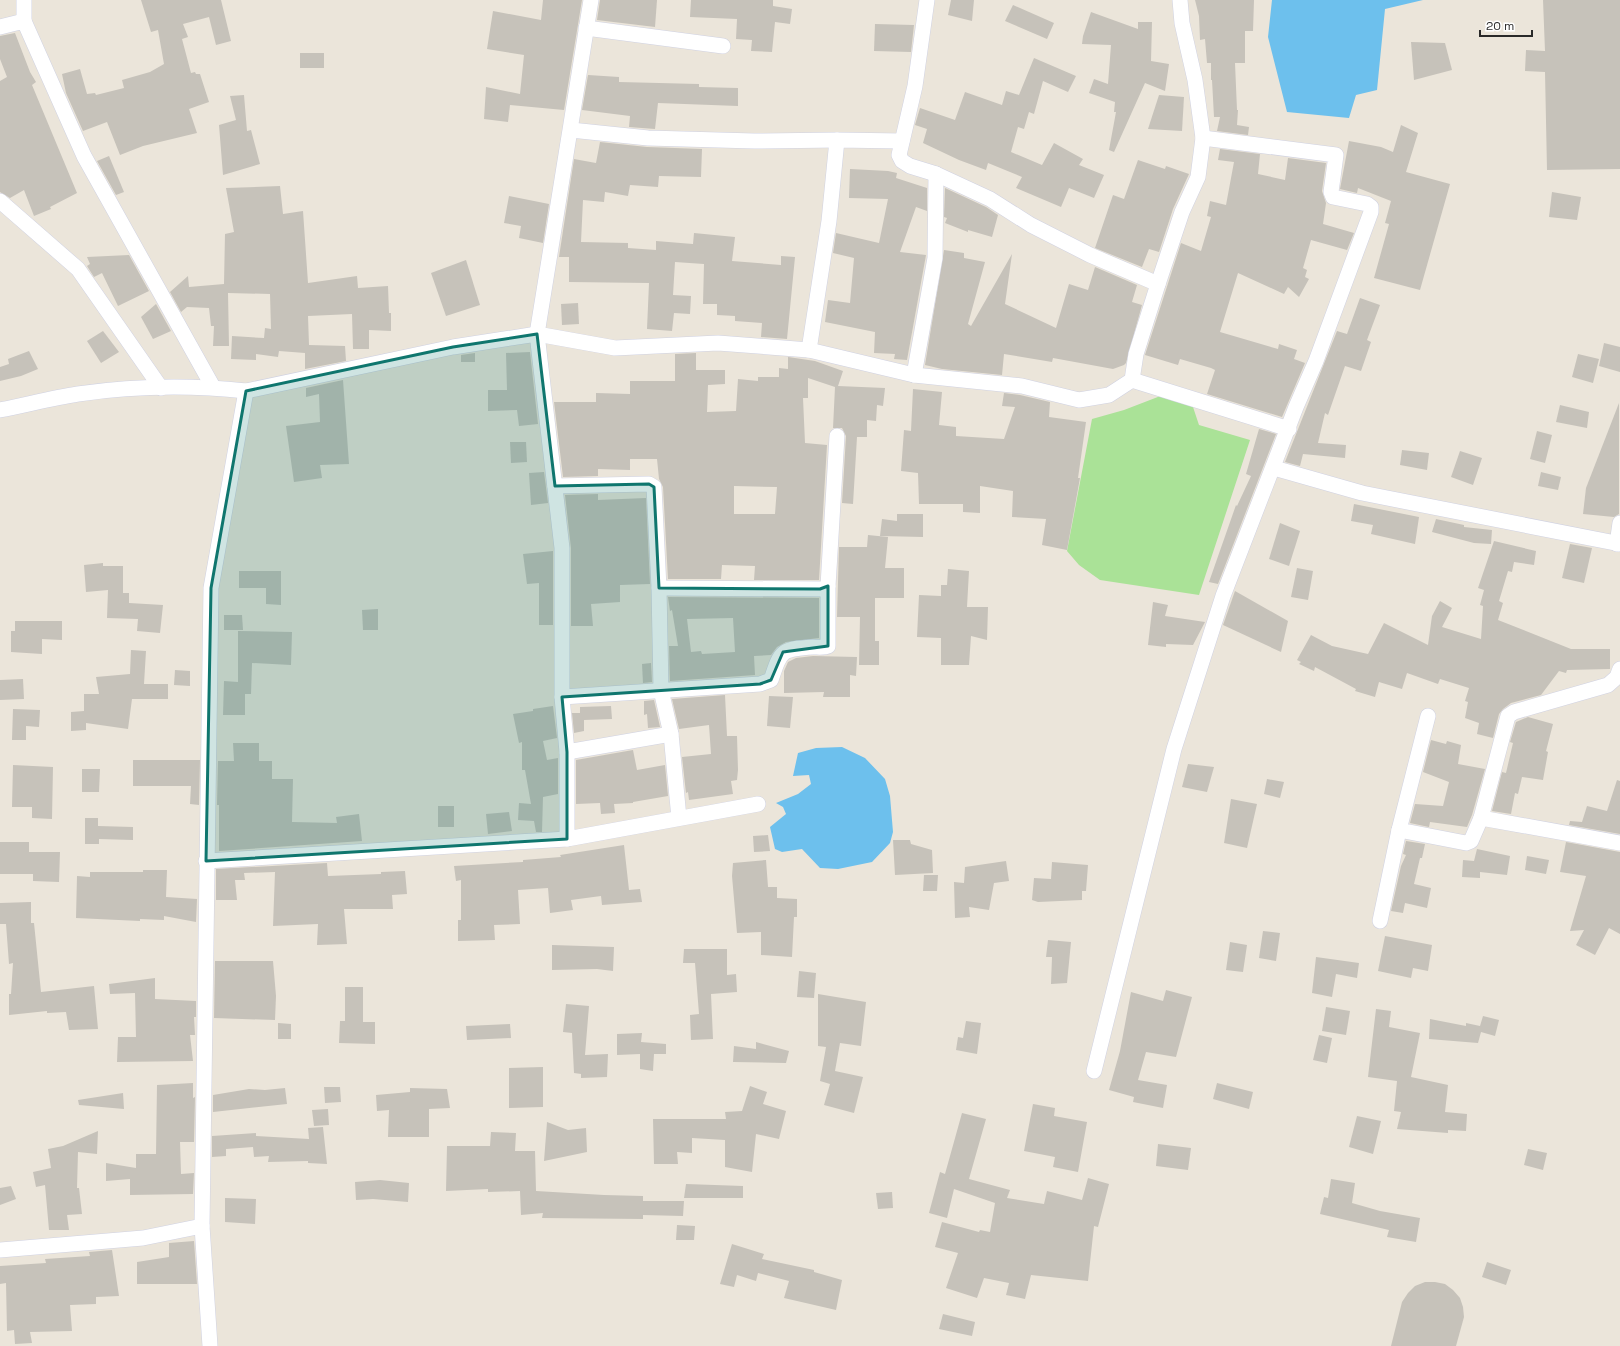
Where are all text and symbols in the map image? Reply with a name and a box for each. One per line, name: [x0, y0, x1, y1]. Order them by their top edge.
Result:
scale bar: [1480, 12, 1532, 38]
text: 20 m: [1486, 18, 1514, 34]

